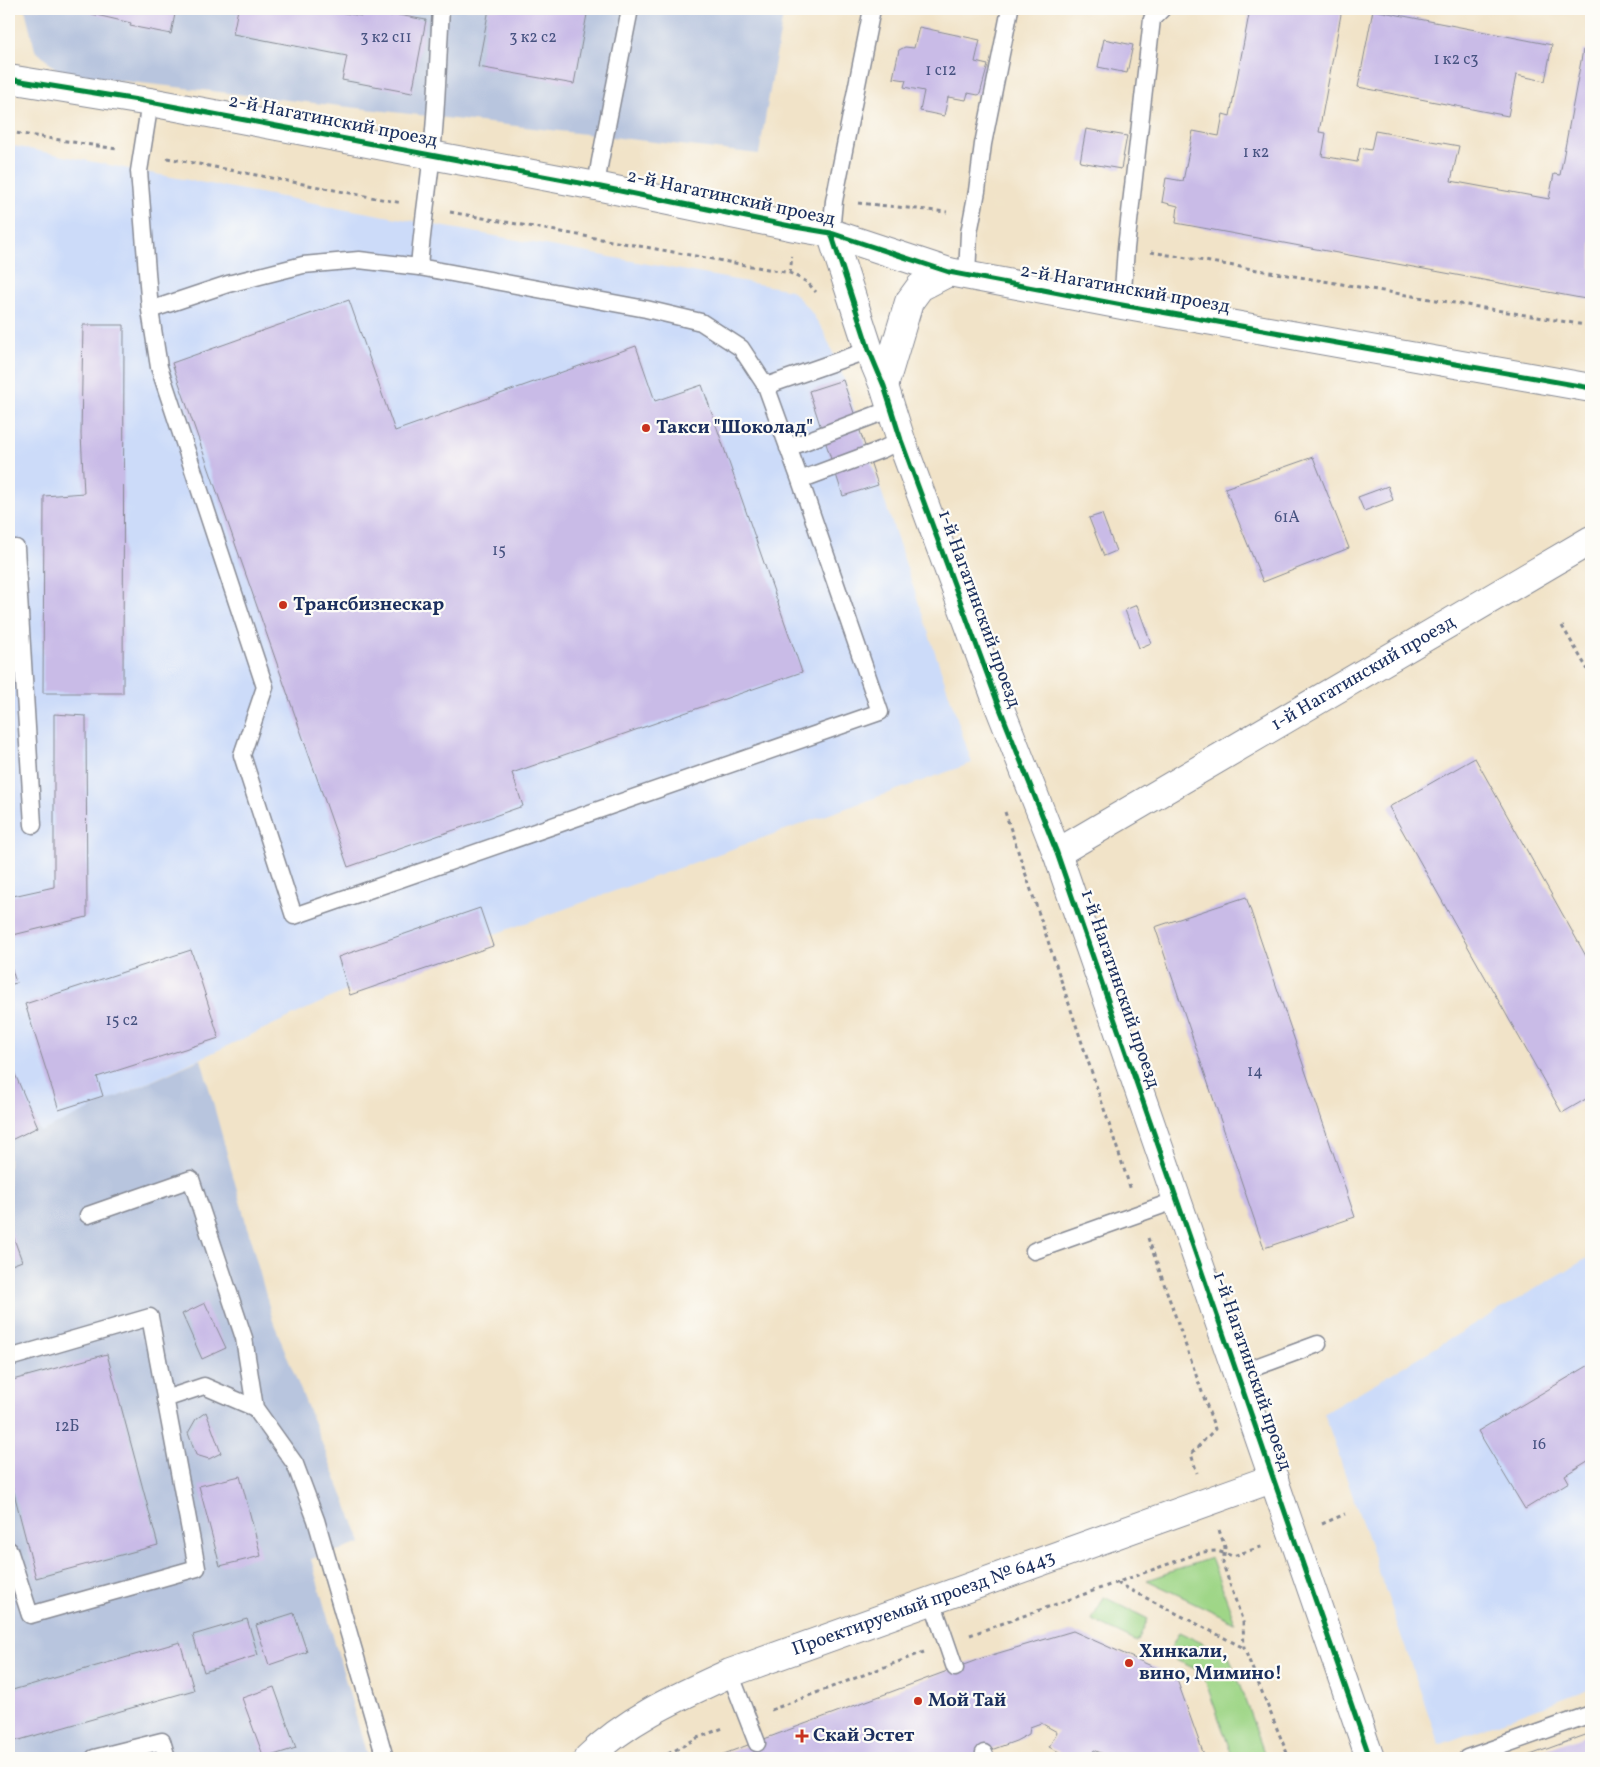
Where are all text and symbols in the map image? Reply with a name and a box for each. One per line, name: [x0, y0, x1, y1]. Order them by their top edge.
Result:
house number: 3 к2 с11: [360, 27, 412, 49]
house number: 3 к2 с2: [509, 27, 557, 49]
house number: 1 к2 с3: [1433, 49, 1479, 71]
house number: 1 с12: [925, 60, 957, 82]
street label: 2-й Нагатинский проезд: [226, 88, 440, 154]
house number: 1 к2: [1243, 142, 1269, 164]
street label: 2-й Нагатинский проезд: [624, 163, 838, 233]
street label: 2-й Нагатинский проезд: [1018, 258, 1232, 320]
place label: Такси "Шоколад": [656, 415, 813, 441]
marker: Такси "Шоколад": [640, 422, 652, 434]
street label: 1-й Нагатинский проезд: [931, 506, 1027, 712]
house number: 61А: [1274, 507, 1300, 529]
house number: 15: [492, 540, 506, 562]
place label: Трансбизнескар: [293, 592, 444, 618]
marker: Трансбизнескар: [277, 599, 289, 611]
street label: 1-й Нагатинский проезд: [1266, 609, 1460, 738]
street label: 1-й Нагатинский проезд: [1074, 886, 1166, 1092]
house number: 15 с2: [106, 1010, 138, 1032]
house number: 14: [1247, 1061, 1263, 1083]
street label: 1-й Нагатинский проезд: [1206, 1268, 1298, 1474]
house number: 12Б: [55, 1416, 79, 1438]
house number: 16: [1532, 1434, 1546, 1456]
street label: Проектируемый проезд № 6443: [788, 1545, 1059, 1663]
place label: Хинкали, вино, Мимино!: [1139, 1639, 1282, 1687]
marker: Хинкали, вино, Мимино!: [1123, 1657, 1135, 1669]
place label: Мой Тай: [928, 1688, 1006, 1714]
marker: Мой Тай: [912, 1695, 924, 1707]
place label: Скай Эстет: [813, 1723, 915, 1749]
marker: Скай Эстет: [795, 1729, 809, 1743]

